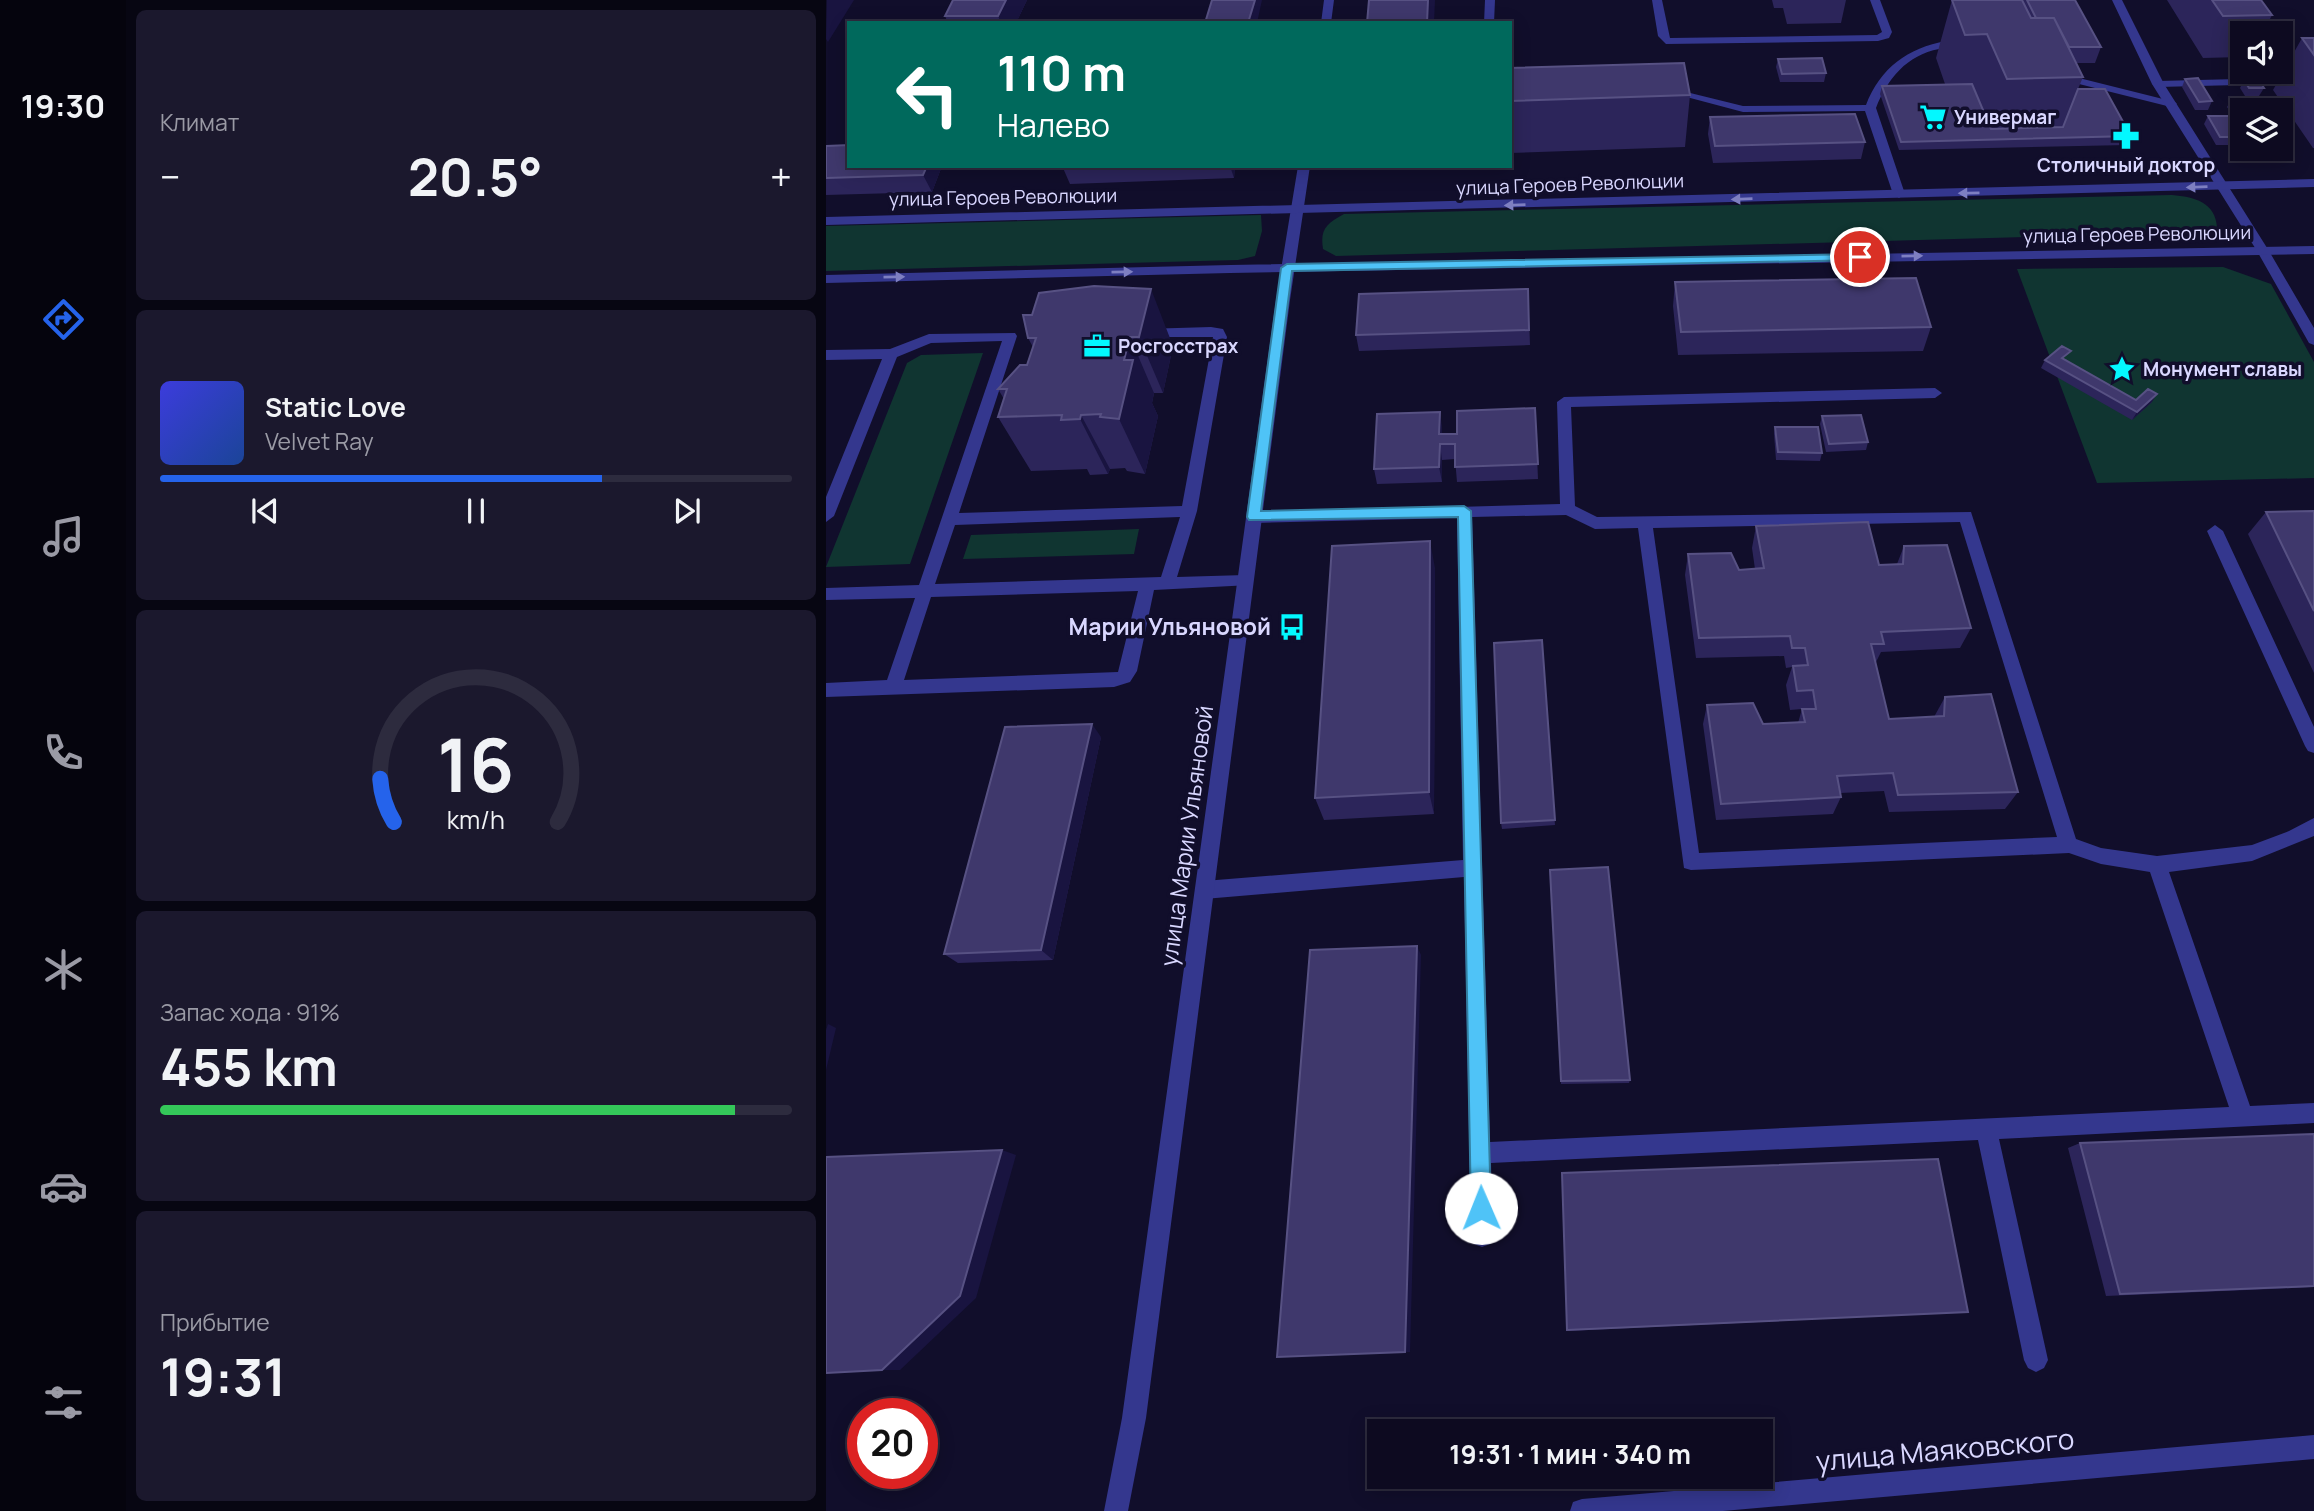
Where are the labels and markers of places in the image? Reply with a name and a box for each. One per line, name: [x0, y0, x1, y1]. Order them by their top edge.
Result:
supermarket icon: Универмаг: [1918, 102, 1948, 132]
place label: Универмаг: [1954, 104, 2056, 130]
pharmacy icon: Столичный доктор: [2111, 121, 2141, 151]
place label: Столичный доктор: [2037, 152, 2215, 178]
pin: [1830, 227, 1890, 287]
office icon: Росгосстрах: [1082, 331, 1112, 361]
place label: Росгосстрах: [1118, 333, 1239, 359]
place icon: Монумент славы: [2107, 354, 2137, 384]
place label: Монумент славы: [2143, 356, 2302, 382]
place label: Марии Ульяновой: [1069, 610, 1271, 642]
bus stop icon: Марии Ульяновой: [1277, 612, 1307, 642]

